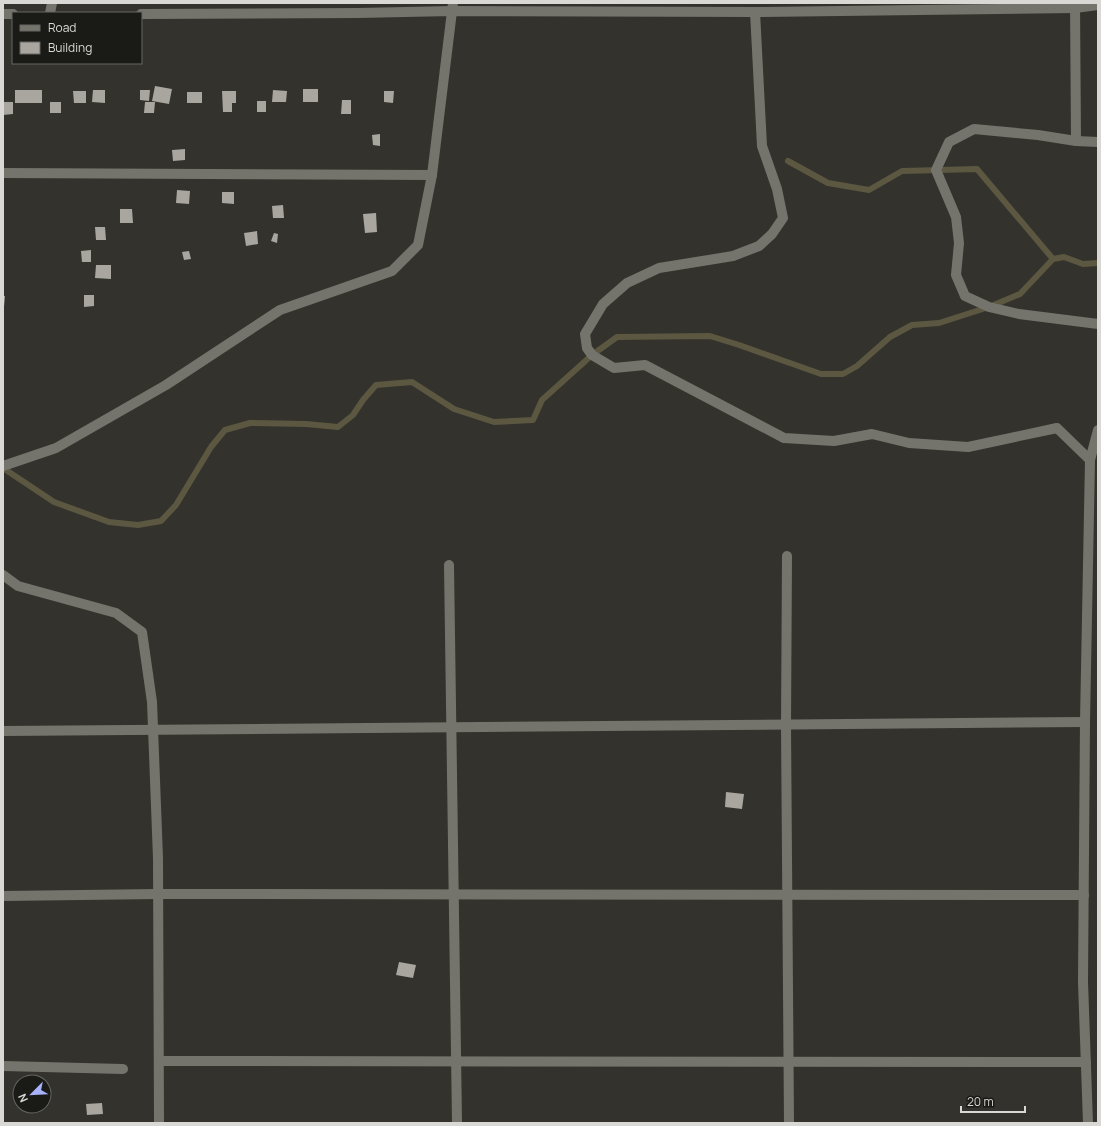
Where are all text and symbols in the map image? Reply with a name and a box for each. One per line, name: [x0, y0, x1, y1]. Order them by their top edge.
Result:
legend: [12, 12, 142, 64]
text: Road: [48, 19, 76, 36]
text: Building: [48, 39, 92, 56]
north arrow: [12, 1074, 52, 1114]
scale bar: [961, 1088, 1025, 1114]
text: N: [14, 1092, 31, 1105]
text: 20 m: [967, 1093, 994, 1110]

